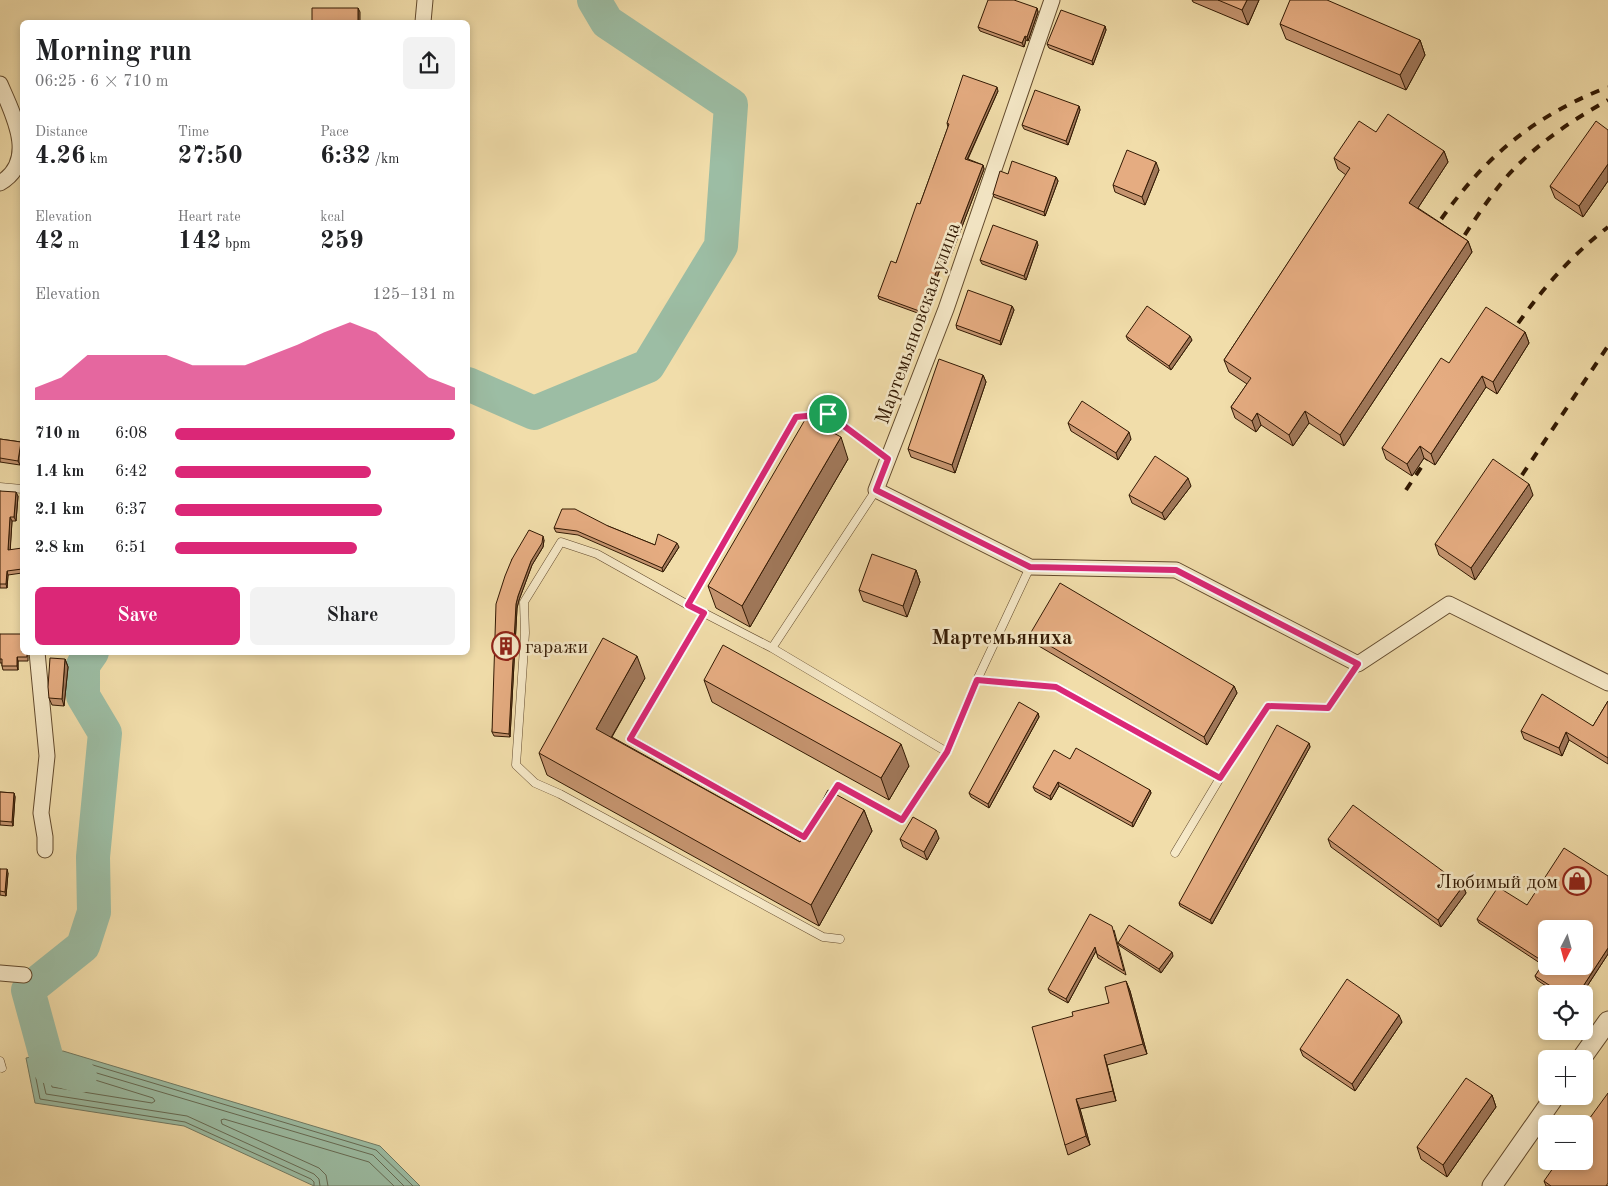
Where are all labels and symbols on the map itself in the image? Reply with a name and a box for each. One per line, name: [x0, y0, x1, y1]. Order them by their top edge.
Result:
street label: Мартемьяновская улица: [873, 220, 965, 427]
pin: [807, 393, 849, 435]
district label: Мартемьяниха: [931, 628, 1073, 649]
building icon: гаражи: [491, 631, 521, 661]
place label: гаражи: [525, 638, 588, 658]
shop icon: Любимый дом: [1562, 866, 1592, 896]
place label: Любимый дом: [1436, 873, 1558, 893]
north arrow: [1538, 920, 1592, 975]

